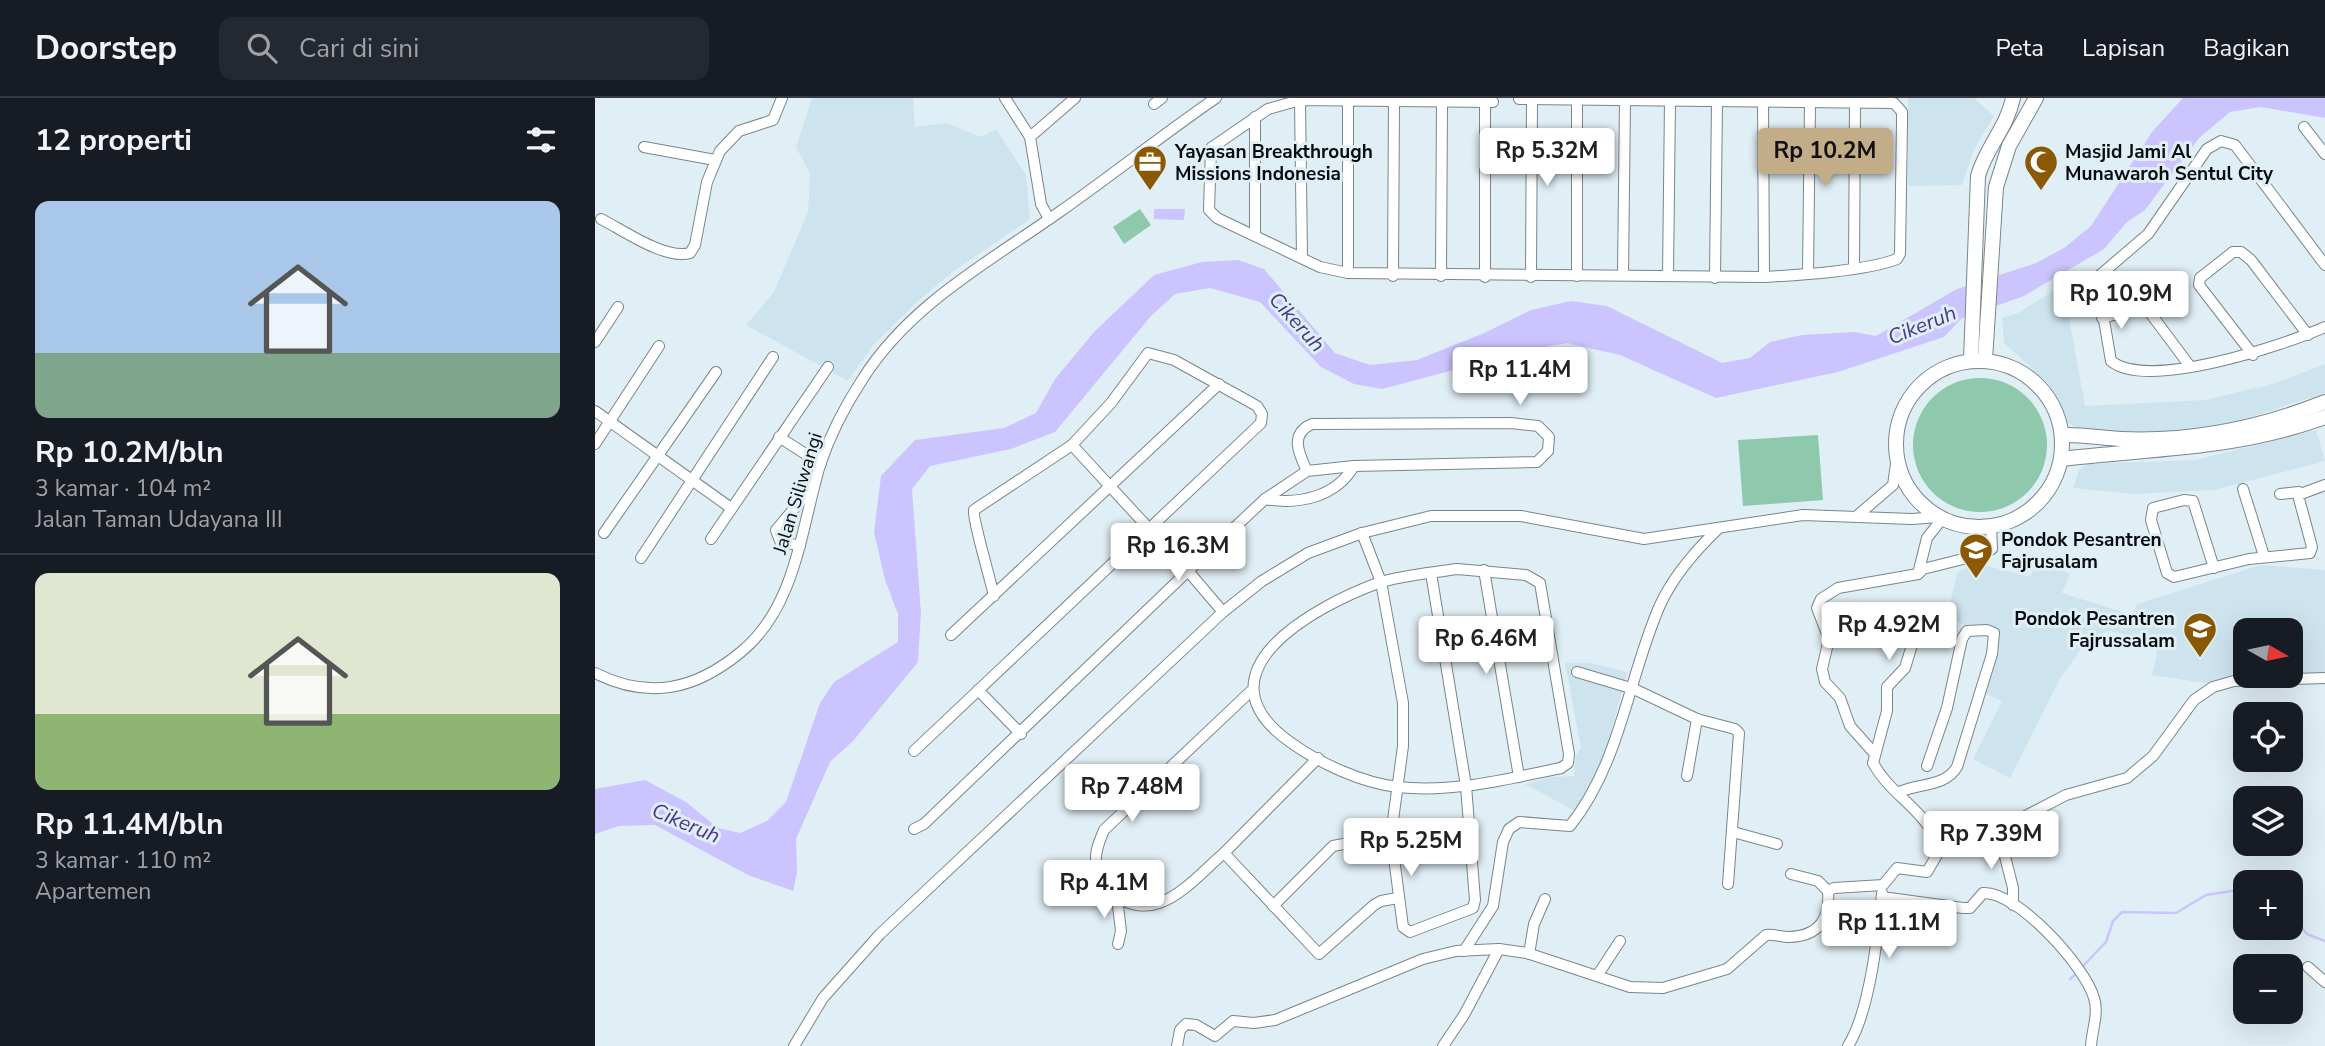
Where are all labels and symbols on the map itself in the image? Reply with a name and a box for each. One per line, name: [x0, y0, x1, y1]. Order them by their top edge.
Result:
pin: Rp 5.32M: [1475, 129, 1619, 188]
pin: Rp 10.2M: [1753, 129, 1897, 188]
place label: Yayasan Breakthrough Missions Indonesia: [1174, 139, 1373, 187]
place label: Masjid Jami Al Munawaroh Sentul City: [2065, 139, 2274, 187]
office icon: Yayasan Breakthrough Missions Indonesia: [1131, 143, 1169, 192]
mosque icon: Masjid Jami Al Munawaroh Sentul City: [2022, 143, 2060, 192]
pin: Rp 10.9M: [2049, 272, 2193, 331]
water label: Cikeruh: [1263, 286, 1331, 358]
water label: Cikeruh: [1884, 299, 1960, 351]
pin: Rp 11.4M: [1448, 348, 1592, 407]
street label: Jalan Siliwangi: [767, 429, 829, 558]
pin: Rp 16.3M: [1106, 524, 1250, 583]
place label: Pondok Pesantren Fajrusalam: [2001, 527, 2162, 575]
school or university icon: Pondok Pesantren Fajrusalam: [1957, 531, 1995, 580]
pin: Rp 4.92M: [1817, 602, 1961, 662]
place label: Pondok Pesantren Fajrussalam: [2014, 606, 2175, 654]
school or university icon: Pondok Pesantren Fajrussalam: [2181, 610, 2219, 659]
pin: Rp 6.46M: [1414, 616, 1558, 676]
north arrow: [2233, 618, 2303, 688]
pin: Rp 7.48M: [1060, 764, 1204, 824]
water label: Cikeruh: [648, 796, 724, 850]
pin: Rp 7.39M: [1919, 812, 2063, 871]
pin: Rp 5.25M: [1339, 818, 1483, 878]
pin: Rp 4.1M: [1039, 860, 1169, 920]
pin: Rp 11.1M: [1817, 900, 1961, 960]

